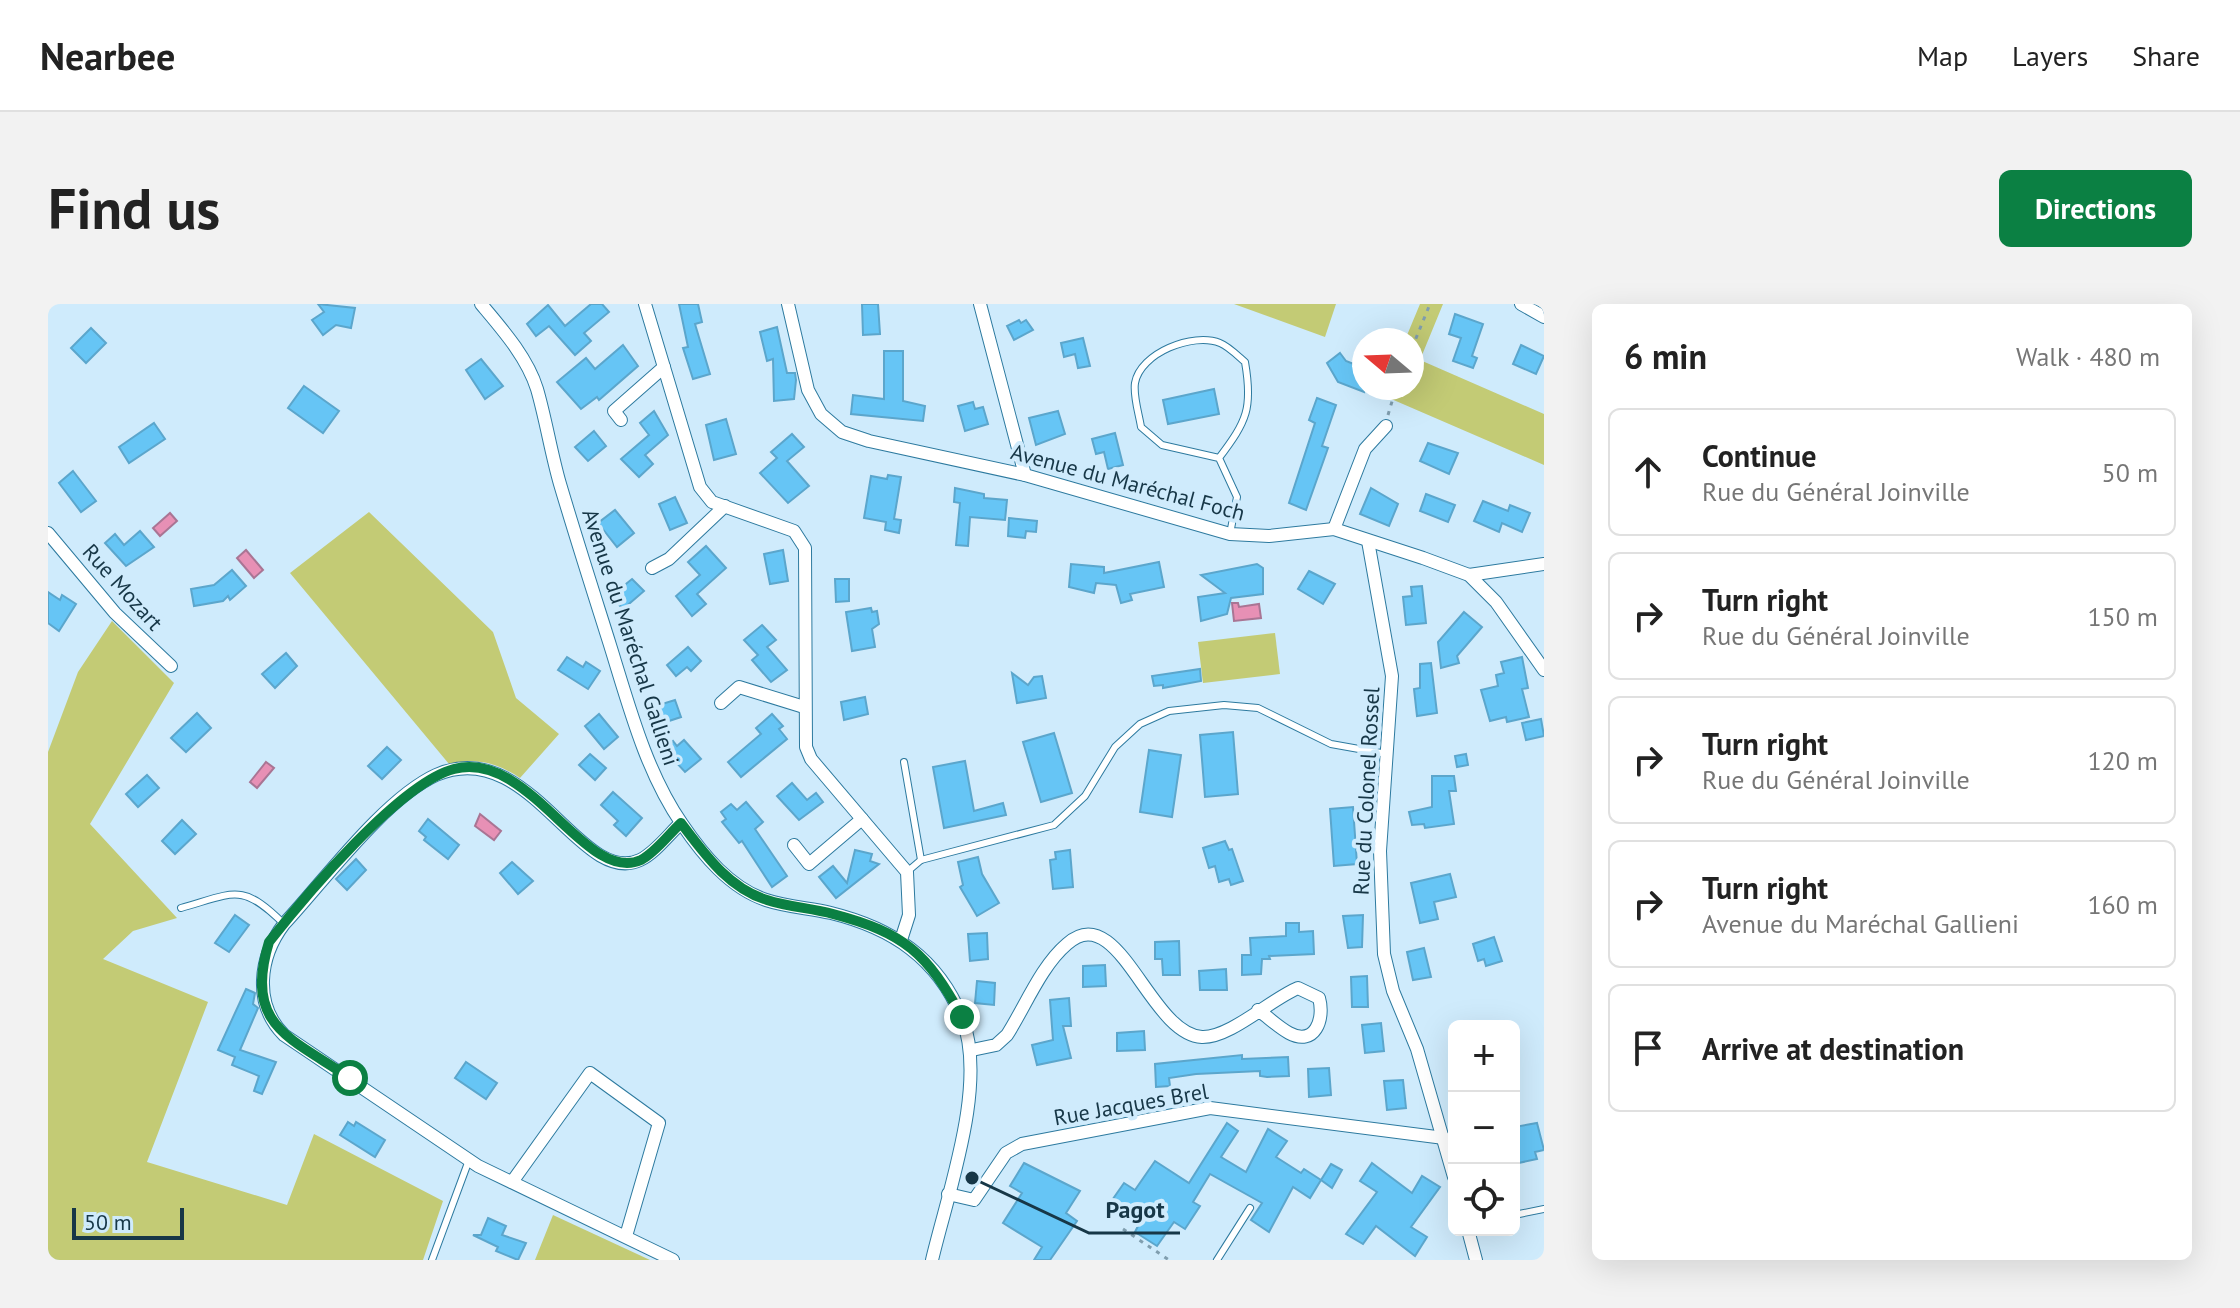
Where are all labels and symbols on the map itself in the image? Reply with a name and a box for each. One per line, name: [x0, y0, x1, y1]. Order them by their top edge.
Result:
north arrow: [1352, 328, 1424, 400]
street label: Avenue du Maréchal Foch: [1008, 437, 1248, 527]
street label: Avenue du Maréchal Gallieni: [576, 505, 686, 769]
street label: Rue Mozart: [77, 538, 170, 637]
street label: Rue du Colonel Rossel: [1347, 686, 1385, 896]
route end: [944, 999, 980, 1035]
route start: [332, 1060, 368, 1096]
street label: Rue Jacques Brel: [1052, 1077, 1211, 1131]
callout: Pagot: [1089, 1185, 1180, 1233]
text: Pagot: [1105, 1194, 1165, 1225]
scale bar: [72, 1204, 184, 1240]

